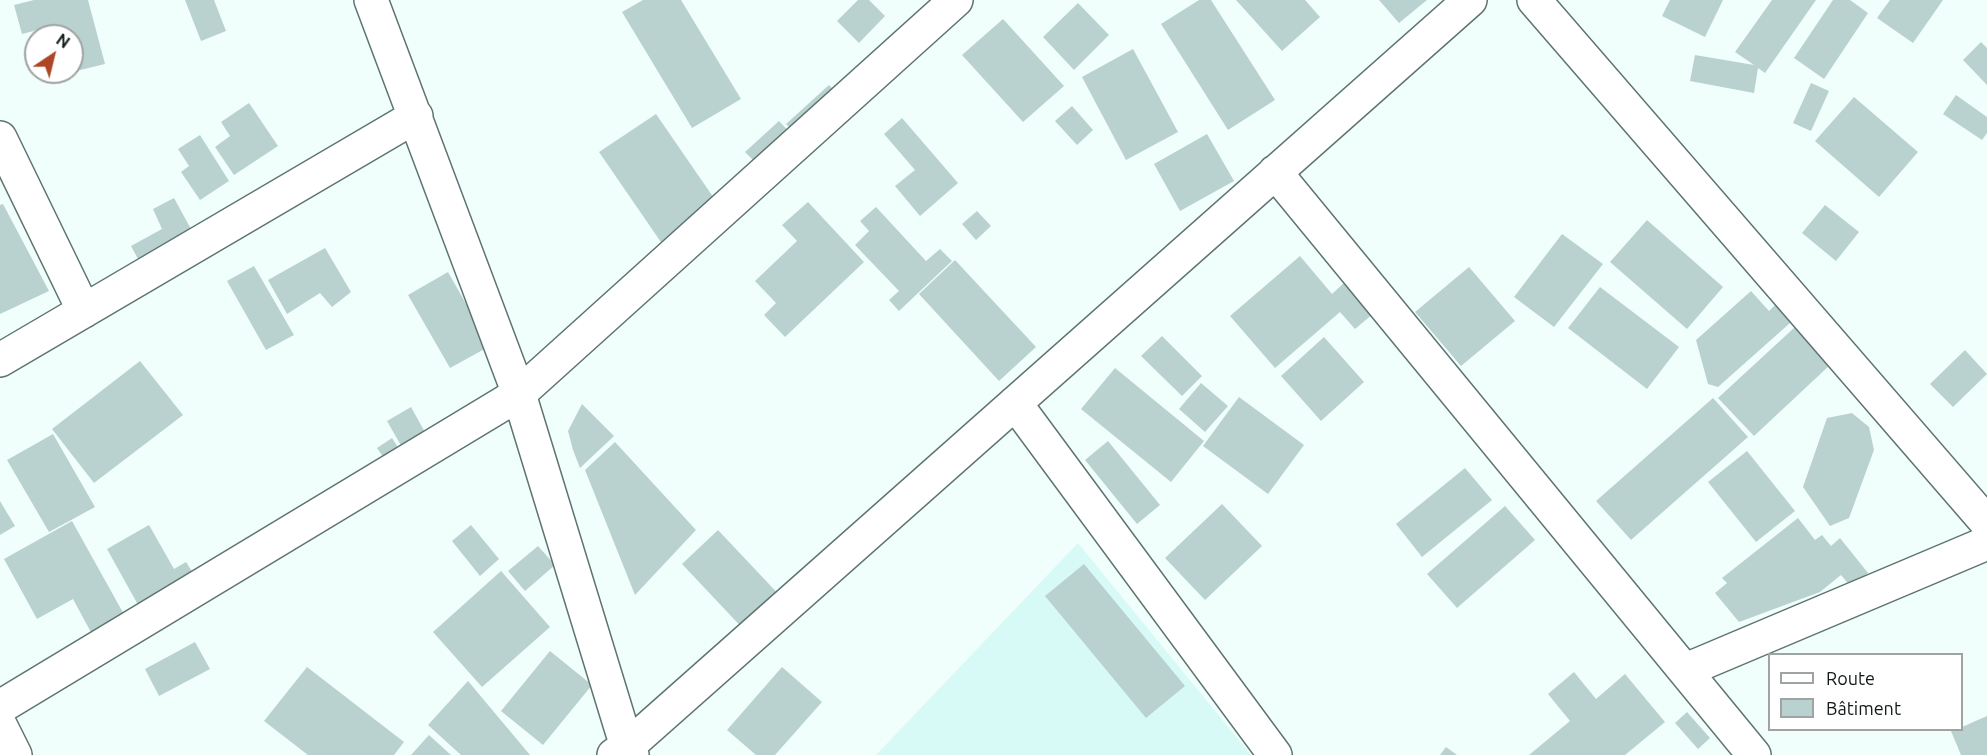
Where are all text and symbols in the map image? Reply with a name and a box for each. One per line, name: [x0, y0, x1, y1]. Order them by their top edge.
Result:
north arrow: [24, 24, 84, 84]
text: N: [53, 30, 73, 52]
legend: [1768, 653, 1963, 731]
text: Route: [1826, 668, 1875, 688]
text: Bâtiment: [1826, 698, 1901, 718]

